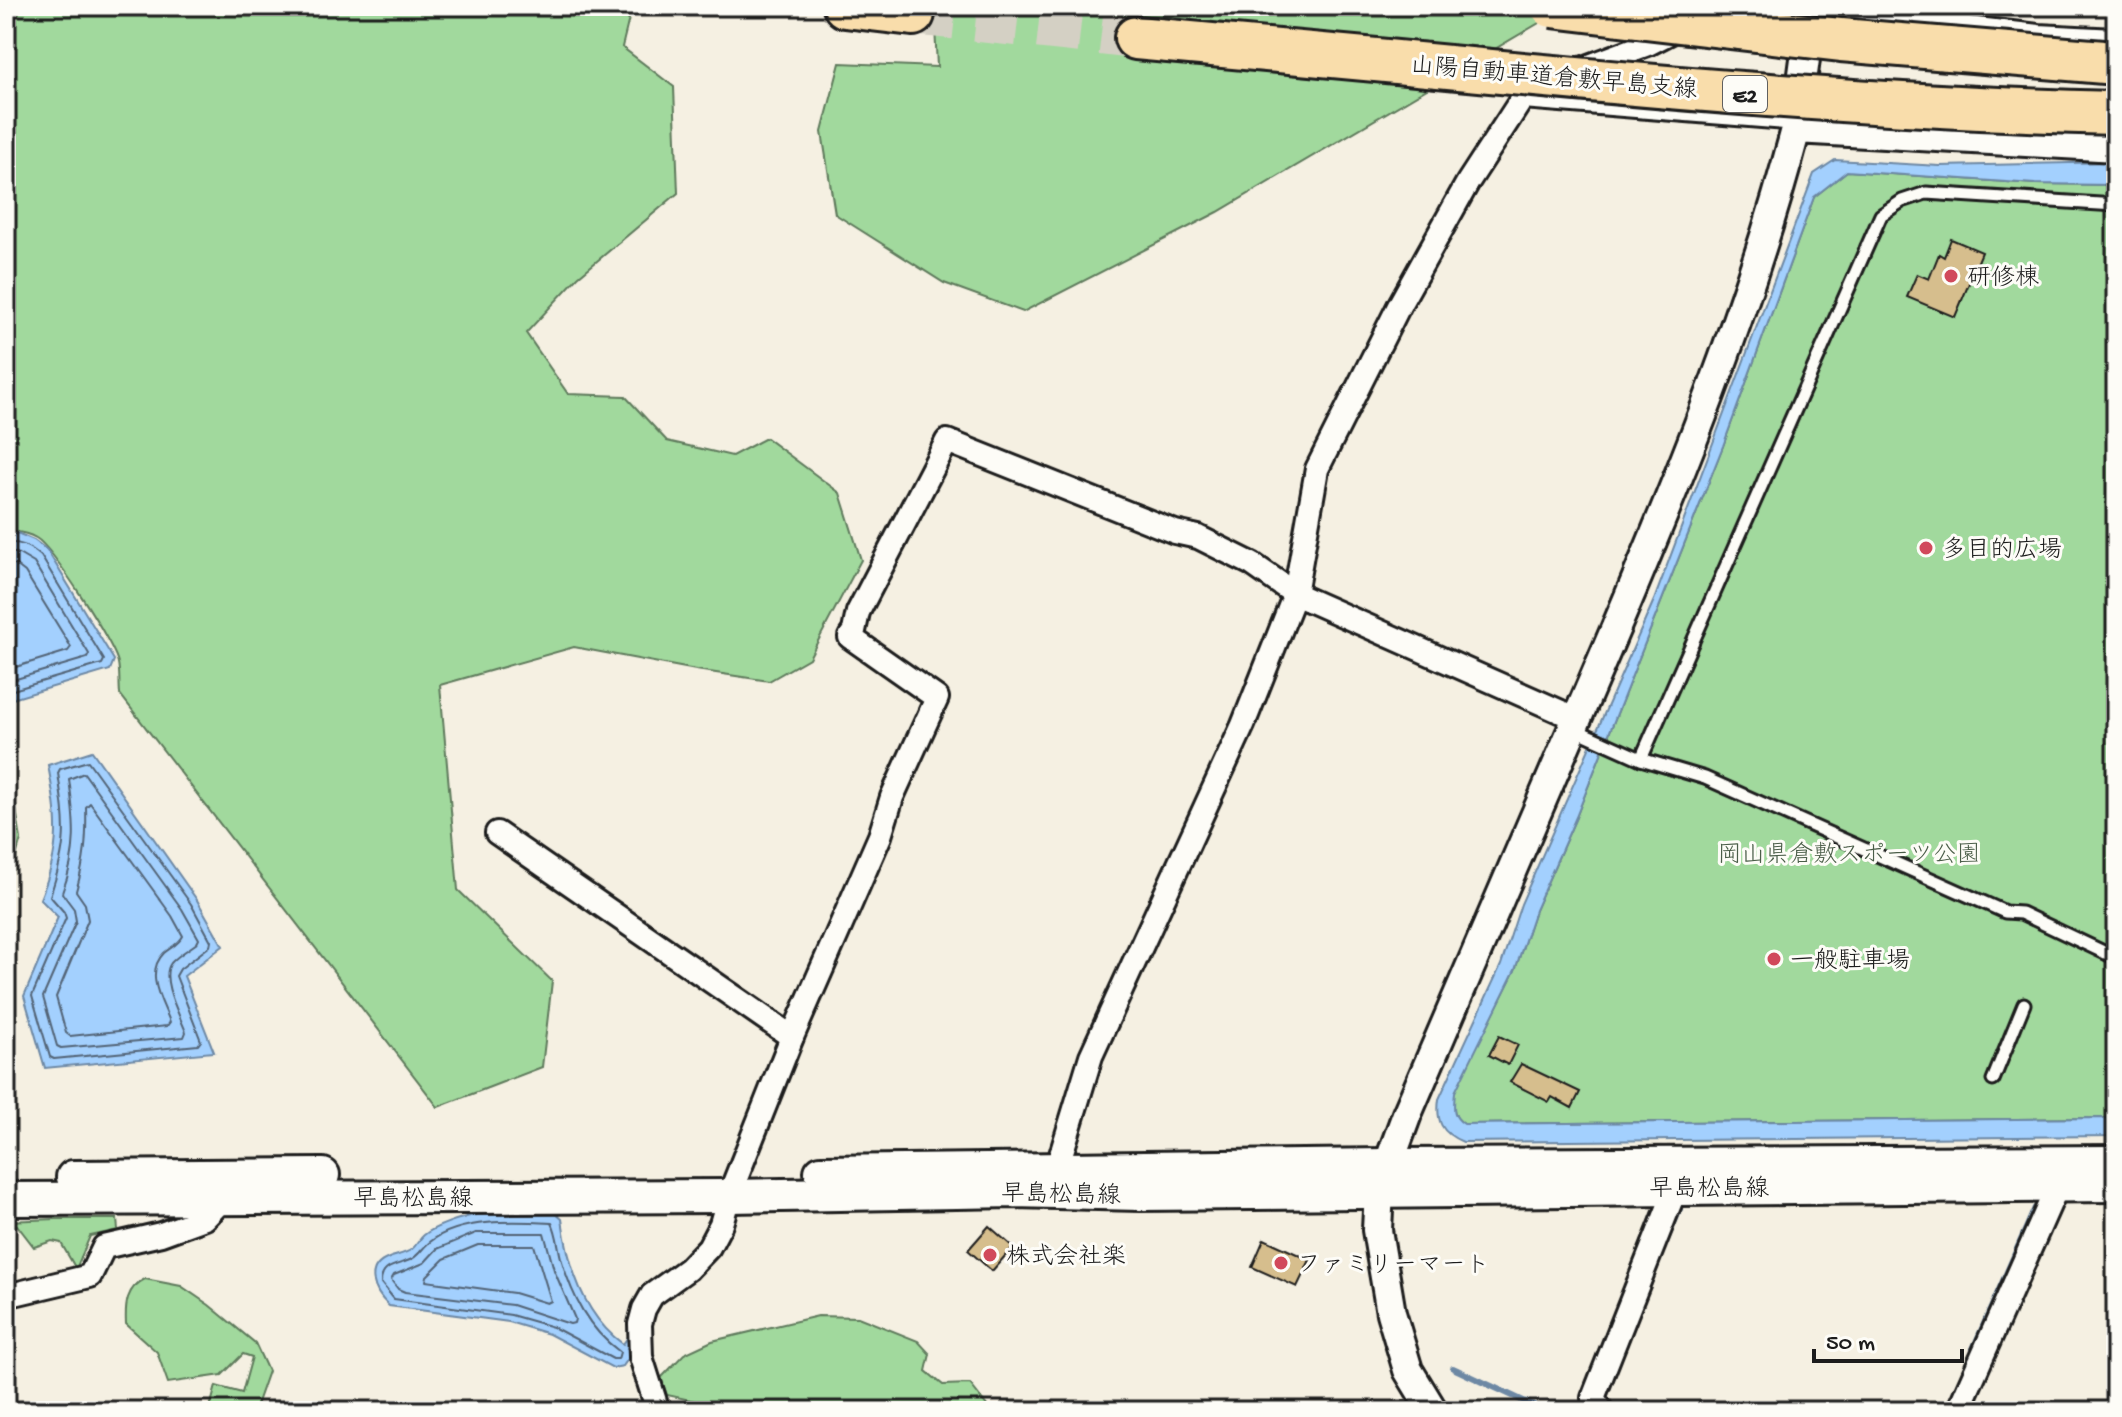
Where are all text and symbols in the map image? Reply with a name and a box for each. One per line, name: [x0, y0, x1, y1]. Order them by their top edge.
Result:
street label: 山陽自動車道倉敷早島支線: [1409, 51, 1698, 106]
road number: E2: [1723, 76, 1767, 112]
place label: 研修棟: [1967, 264, 2039, 294]
marker: 研修棟: [1942, 267, 1960, 285]
place label: 多目的広場: [1942, 536, 2062, 566]
marker: 多目的広場: [1917, 539, 1935, 557]
park label: 岡山県倉敷スポーツ公園: [1717, 841, 1981, 871]
place label: 一般駐車場: [1790, 947, 1910, 977]
marker: 一般駐車場: [1765, 950, 1783, 968]
street label: 早島松島線: [1649, 1175, 1769, 1205]
street label: 早島松島線: [1001, 1180, 1121, 1212]
street label: 早島松島線: [353, 1185, 473, 1215]
place label: 株式会社楽: [1006, 1243, 1126, 1273]
marker: 株式会社楽: [981, 1246, 999, 1264]
place label: ファミリーマート: [1297, 1252, 1489, 1281]
marker: ファミリーマート: [1272, 1254, 1290, 1272]
scale bar: [1814, 1313, 1962, 1363]
text: 50 m: [1826, 1330, 1875, 1359]

